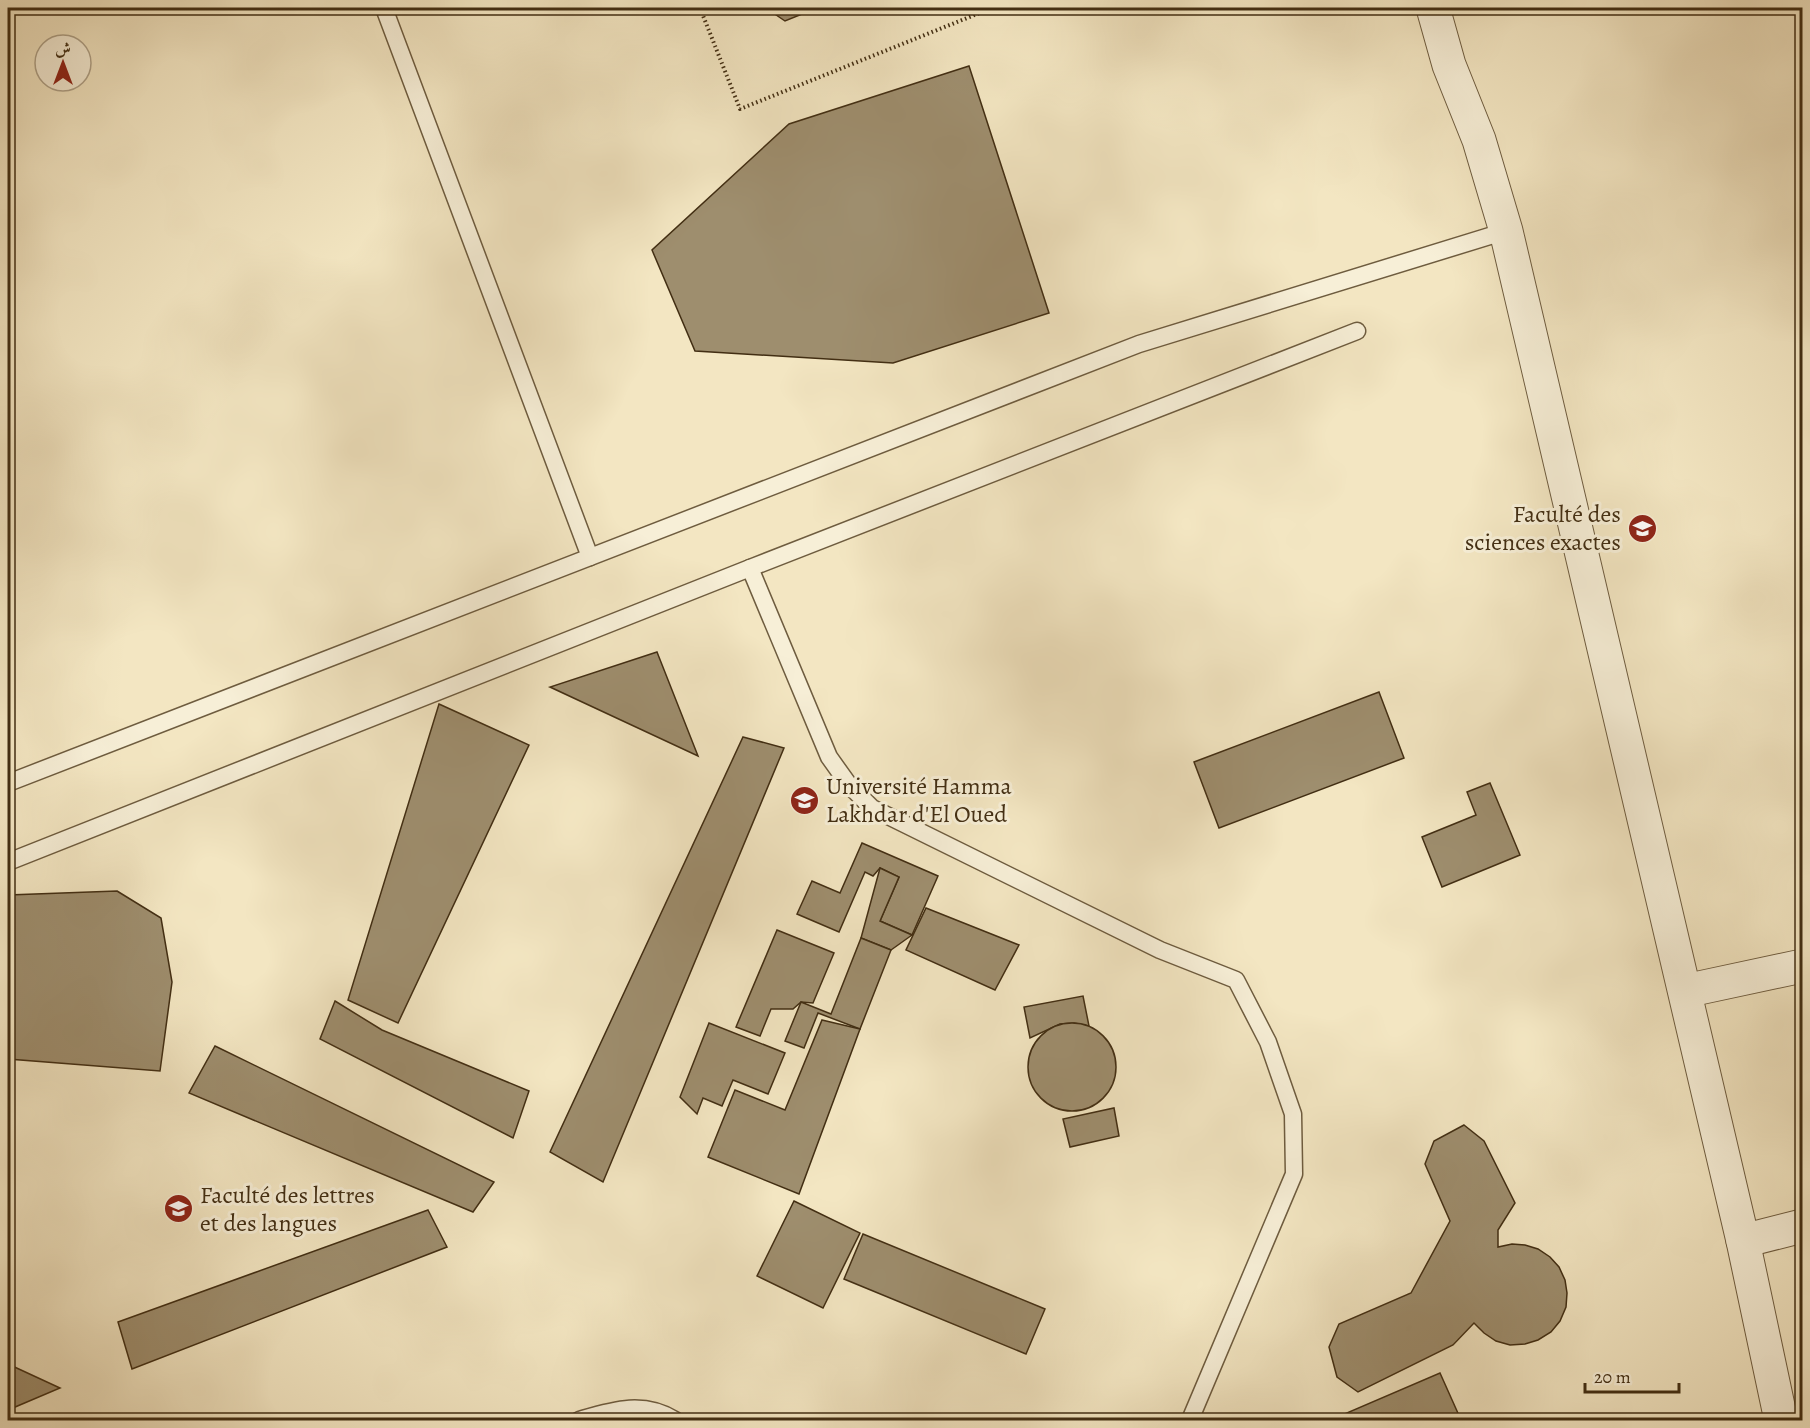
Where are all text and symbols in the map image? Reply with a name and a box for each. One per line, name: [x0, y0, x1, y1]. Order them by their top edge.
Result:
north arrow: [33, 33, 93, 93]
text: ش: [55, 38, 71, 60]
place label: Faculté des sciences exactes: [1465, 498, 1621, 558]
school or university icon: Faculté des sciences exactes: [1626, 512, 1658, 544]
place label: Université Hamma Lakhdar d'El Oued: [826, 770, 1013, 830]
school or university icon: Université Hamma Lakhdar d'El Oued: [789, 784, 821, 816]
place label: Faculté des lettres et des langues: [200, 1179, 375, 1239]
school or university icon: Faculté des lettres et des langues: [163, 1193, 195, 1225]
scale bar: [1585, 1356, 1680, 1394]
text: 20 m: [1594, 1365, 1631, 1389]

